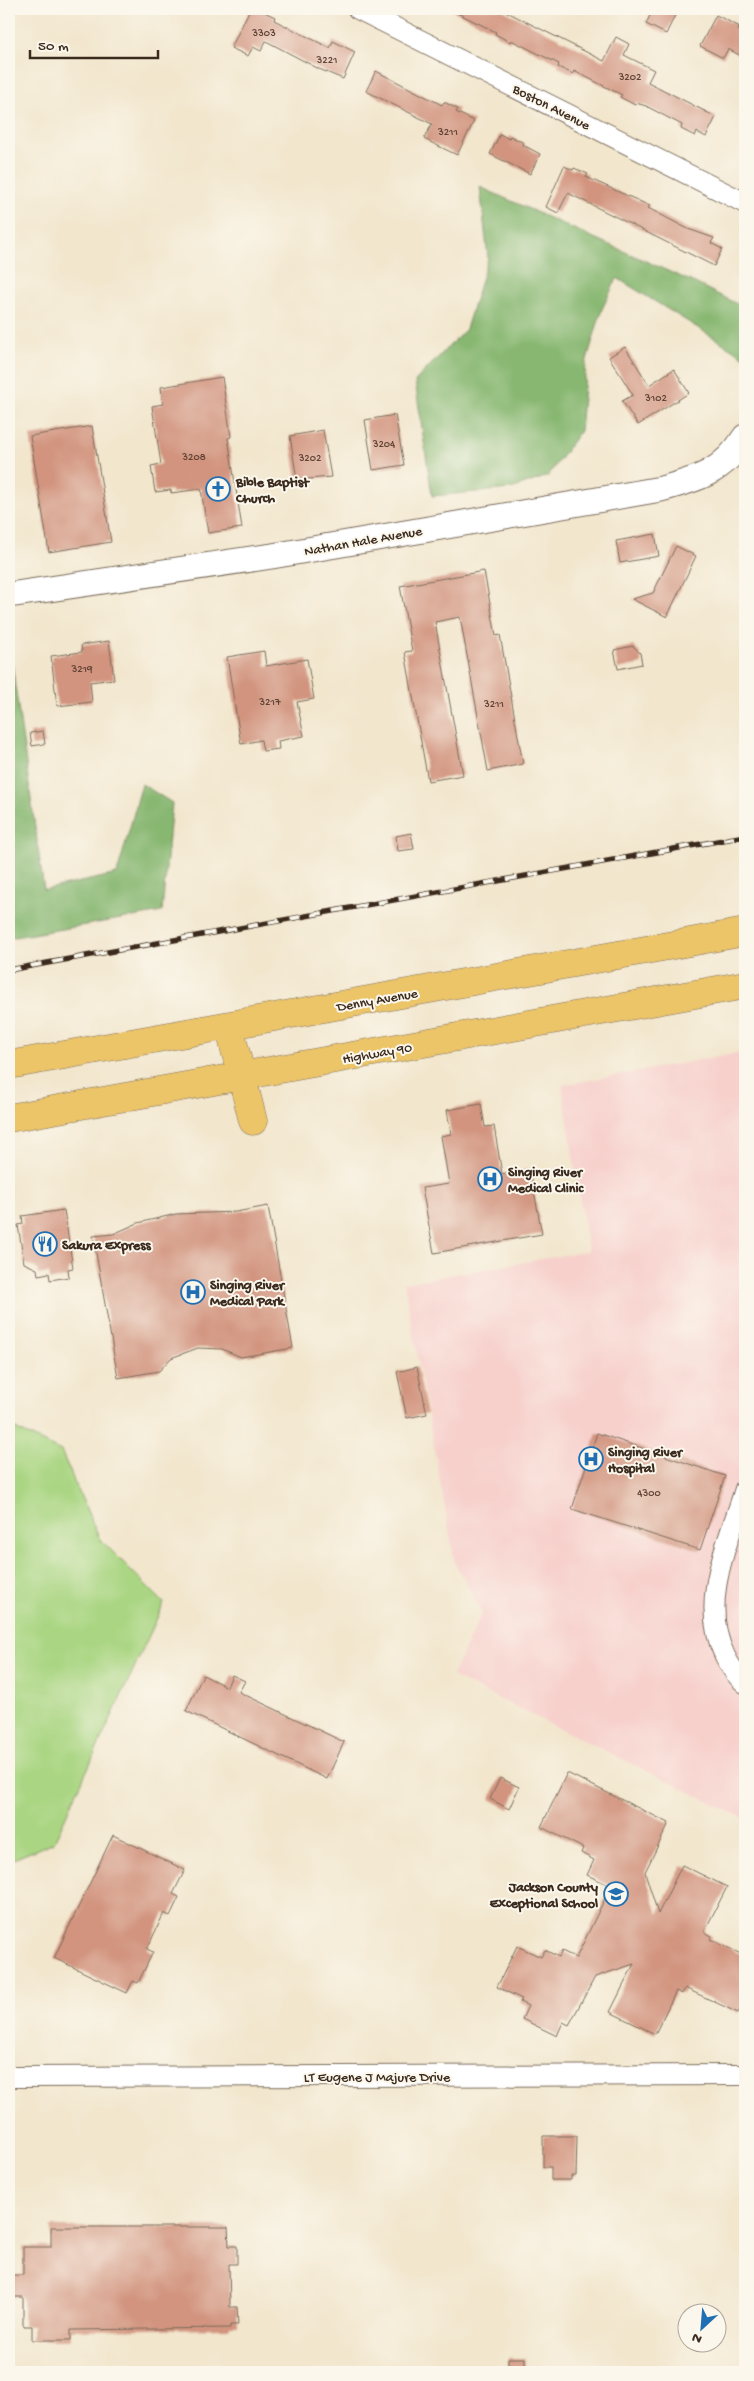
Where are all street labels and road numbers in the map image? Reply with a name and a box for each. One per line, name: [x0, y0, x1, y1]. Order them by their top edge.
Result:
street label: Boston Avenue: [508, 81, 593, 135]
street label: Nathan Hale Avenue: [303, 524, 424, 561]
street label: Denny Avenue: [335, 986, 420, 1017]
street label: Highway 90: [341, 1040, 414, 1069]
street label: LT Eugene J Majure Drive: [304, 2070, 451, 2087]

